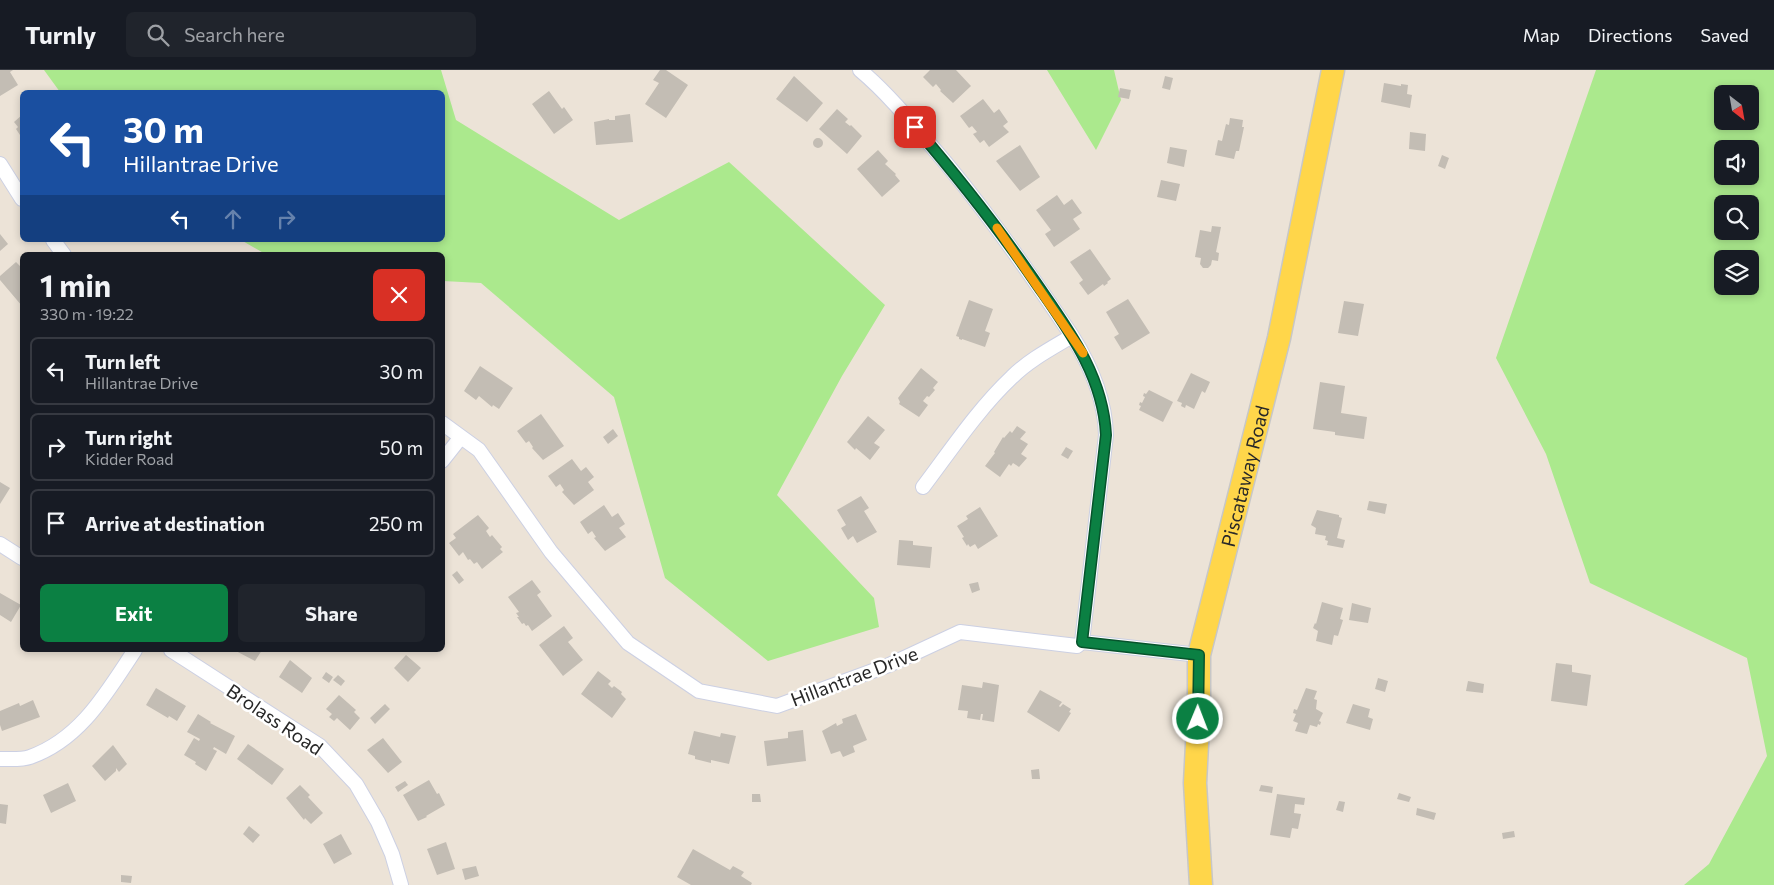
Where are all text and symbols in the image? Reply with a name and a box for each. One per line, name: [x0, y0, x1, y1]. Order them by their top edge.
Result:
search box: [126, 12, 476, 57]
text: Turnly: [25, 20, 96, 49]
icon: search: [144, 21, 172, 49]
text: Search here: [184, 23, 285, 46]
text: Map: [1523, 24, 1560, 46]
text: Directions: [1588, 24, 1672, 46]
text: Saved: [1700, 24, 1749, 46]
north arrow: [1714, 85, 1759, 130]
map controls: [1714, 85, 1759, 295]
pin: [894, 106, 936, 148]
text: 30 m: [123, 107, 204, 150]
icon: left: [40, 110, 105, 175]
icon: arrive: [901, 113, 929, 141]
button: sound: [1714, 140, 1759, 185]
text: Hillantrae Drive: [123, 150, 279, 177]
button: search: [1714, 195, 1759, 240]
icon: left: [166, 205, 194, 233]
icon: ahead: [219, 205, 247, 233]
icon: right: [272, 205, 300, 233]
button: layers: [1714, 250, 1759, 295]
text: 1 min: [40, 266, 111, 303]
button: close: [373, 269, 425, 321]
text: 330 m · 19:22: [40, 304, 134, 323]
text: Turn left: [85, 350, 160, 373]
icon: left: [42, 357, 70, 385]
text: 30 m: [380, 360, 423, 383]
text: Hillantrae Drive: [85, 373, 198, 392]
street label: Piscataway Road: [1215, 403, 1273, 549]
text: Turn right: [85, 426, 172, 449]
icon: right: [42, 433, 70, 461]
text: 50 m: [379, 436, 423, 459]
text: Kidder Road: [85, 449, 174, 468]
icon: arrive: [42, 509, 70, 537]
text: Arrive at destination: [85, 512, 265, 535]
text: 250 m: [369, 512, 423, 535]
button: Exit: [40, 584, 228, 642]
button: Share: [238, 584, 425, 642]
street label: Hillantrae Drive: [787, 641, 921, 711]
street label: Brolass Road: [223, 678, 327, 760]
position arrow: [1171, 692, 1223, 744]

